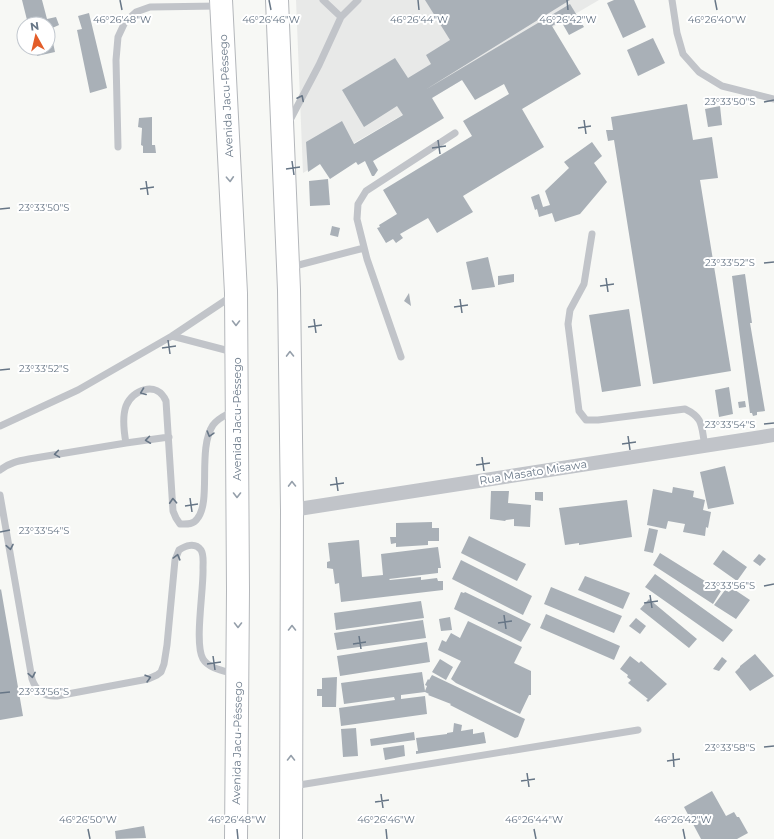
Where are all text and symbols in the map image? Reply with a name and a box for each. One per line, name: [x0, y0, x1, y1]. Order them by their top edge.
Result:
text: 46°26'48"W: [93, 13, 151, 26]
text: 46°26'46"W: [242, 13, 300, 26]
text: 46°26'44"W: [390, 13, 448, 26]
text: 46°26'42"W: [539, 13, 597, 26]
text: 46°26'40"W: [688, 13, 746, 26]
north arrow: [16, 16, 56, 56]
text: N: [29, 19, 40, 34]
street label: Avenida Jacu-Pêssego: [216, 34, 236, 158]
one-way arrow: [297, 94, 304, 102]
text: 23°33'50"S: [705, 95, 756, 108]
one-way arrow: [226, 176, 234, 182]
text: 23°33'50"S: [19, 201, 70, 214]
text: 23°33'52"S: [705, 256, 755, 269]
one-way arrow: [232, 320, 240, 326]
one-way arrow: [286, 351, 294, 357]
street label: Avenida Jacu-Pêssego: [230, 357, 244, 481]
text: 23°33'52"S: [19, 362, 69, 375]
one-way arrow: [139, 387, 146, 395]
text: 23°33'54"S: [705, 418, 755, 431]
one-way arrow: [206, 431, 215, 438]
one-way arrow: [144, 435, 151, 444]
one-way arrow: [54, 449, 61, 458]
street label: Rua Masato Misawa: [478, 457, 588, 487]
one-way arrow: [288, 481, 296, 487]
one-way arrow: [233, 492, 242, 498]
one-way arrow: [168, 498, 177, 504]
text: 23°33'54"S: [19, 524, 69, 537]
one-way arrow: [5, 544, 14, 550]
one-way arrow: [172, 554, 180, 561]
text: 23°33'56"S: [705, 579, 755, 592]
one-way arrow: [234, 622, 242, 628]
one-way arrow: [288, 625, 296, 631]
one-way arrow: [27, 672, 36, 679]
one-way arrow: [145, 674, 152, 683]
street label: Avenida Jacu-Pêssego: [229, 681, 245, 805]
text: 23°33'56"S: [19, 685, 69, 698]
text: 23°33'58"S: [705, 741, 755, 754]
one-way arrow: [287, 755, 295, 761]
text: 46°26'50"W: [59, 813, 117, 826]
text: 46°26'48"W: [208, 813, 266, 826]
text: 46°26'46"W: [357, 813, 415, 826]
text: 46°26'44"W: [505, 813, 563, 826]
text: 46°26'42"W: [654, 813, 712, 826]

